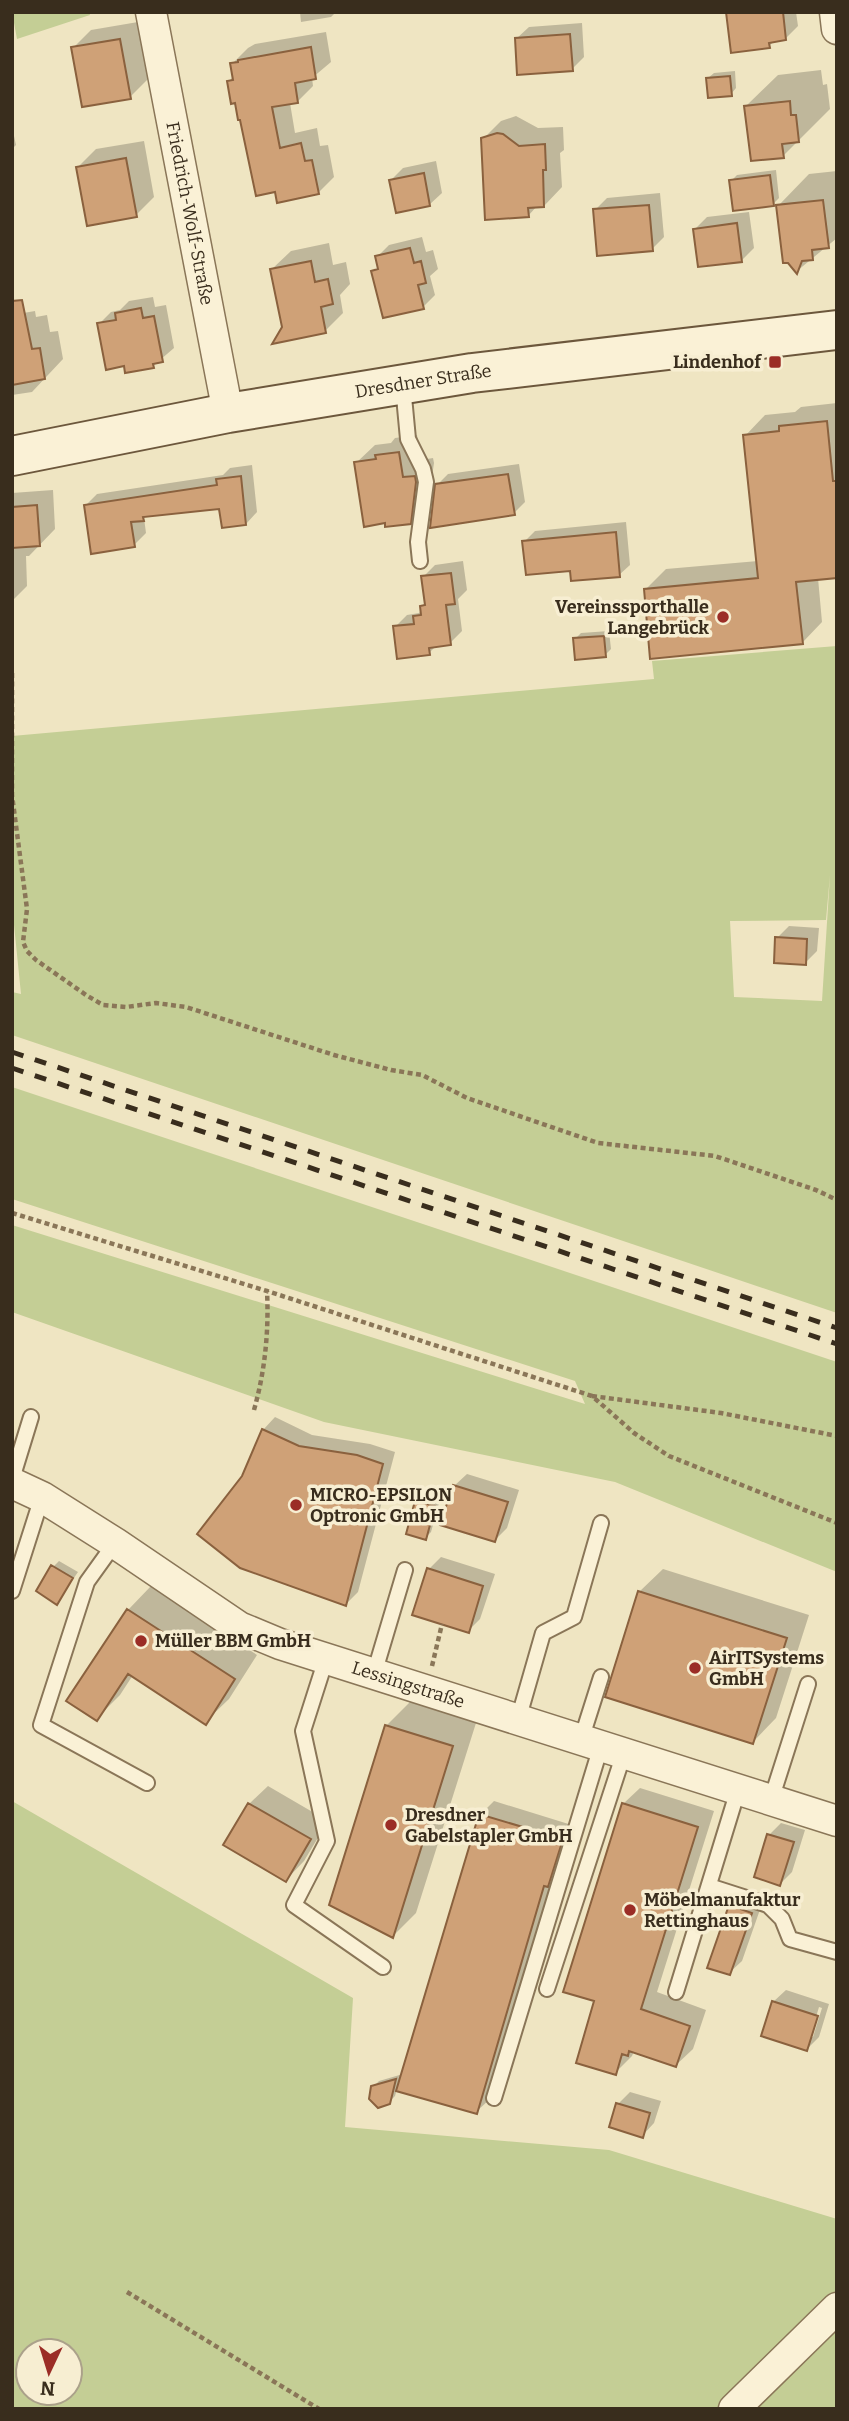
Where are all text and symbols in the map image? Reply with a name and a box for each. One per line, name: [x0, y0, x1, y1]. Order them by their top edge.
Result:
street label: Friedrich-Wolf-Straße: [161, 120, 218, 307]
place label: Lindenhof: [673, 351, 762, 373]
marker: Lindenhof: [767, 354, 783, 370]
street label: Dresdner Straße: [353, 360, 493, 403]
place label: Vereinssporthalle Langebrück: [555, 596, 709, 639]
marker: Vereinssporthalle Langebrück: [715, 609, 731, 625]
place label: MICRO-EPSILON Optronic GmbH: [310, 1484, 452, 1527]
marker: MICRO-EPSILON Optronic GmbH: [288, 1497, 304, 1513]
place label: Müller BBM GmbH: [155, 1630, 311, 1652]
marker: Müller BBM GmbH: [133, 1633, 149, 1649]
place label: AirITSystems GmbH: [709, 1647, 824, 1690]
street label: Lessingstraße: [349, 1656, 467, 1713]
marker: AirITSystems GmbH: [687, 1660, 703, 1676]
place label: Dresdner Gabelstapler GmbH: [405, 1804, 573, 1847]
marker: Dresdner Gabelstapler GmbH: [383, 1817, 399, 1833]
place label: Möbelmanufaktur Rettinghaus: [644, 1889, 801, 1932]
marker: Möbelmanufaktur Rettinghaus: [622, 1902, 638, 1918]
north arrow: [14, 2337, 84, 2407]
text: N: [39, 2376, 56, 2400]

